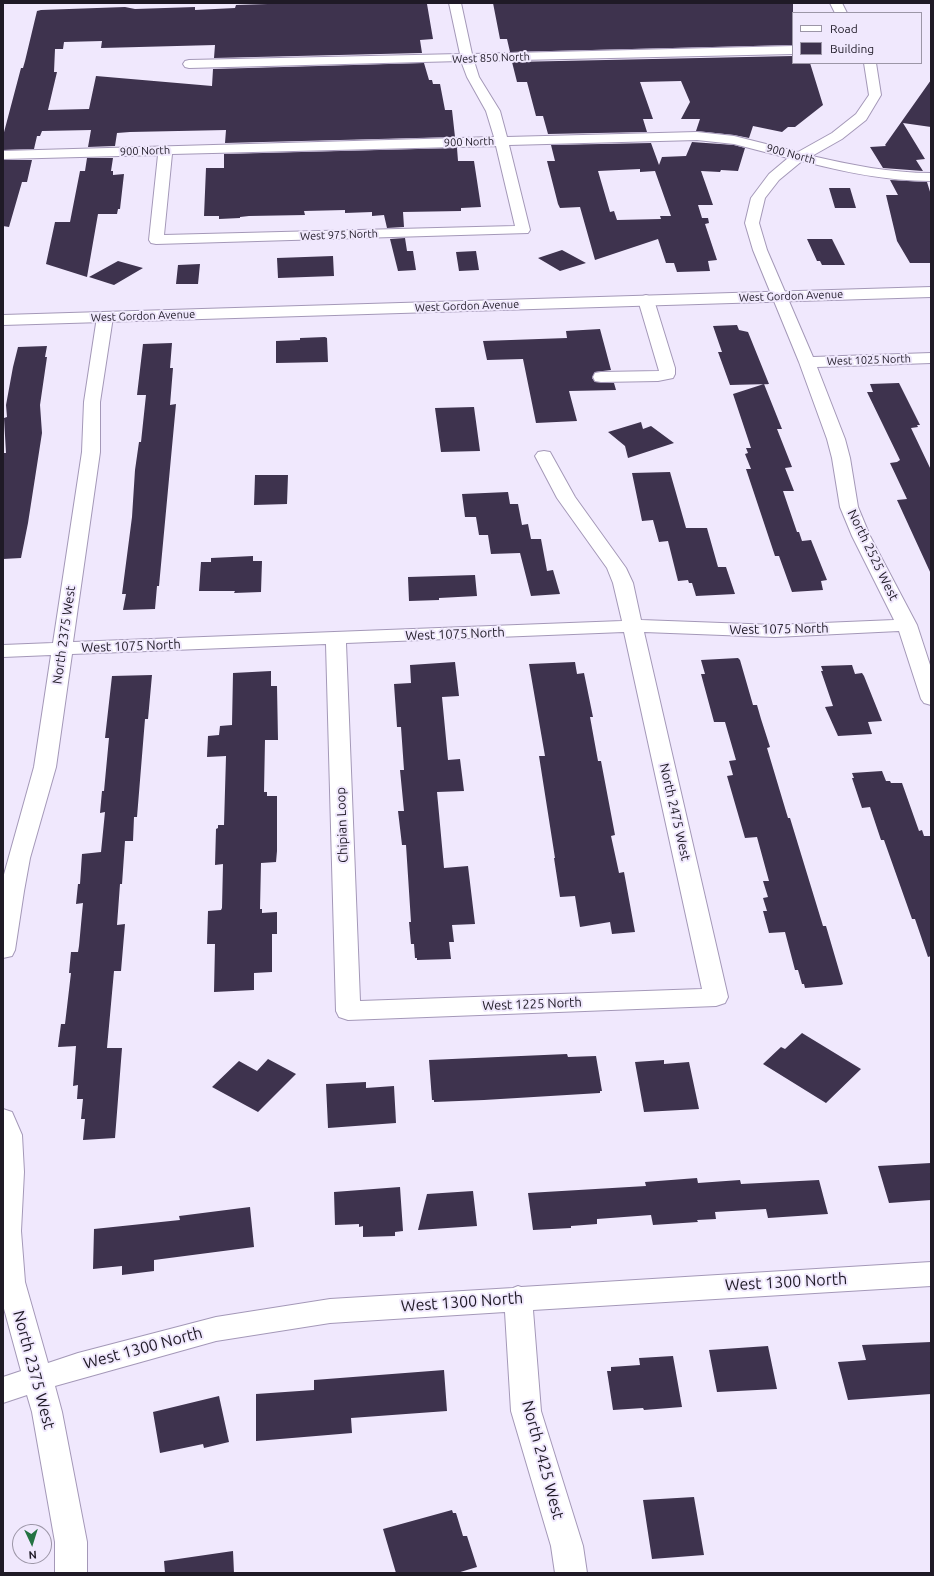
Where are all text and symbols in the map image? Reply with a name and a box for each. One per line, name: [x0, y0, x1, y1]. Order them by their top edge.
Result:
legend: [792, 12, 922, 64]
text: Road: [830, 22, 858, 35]
text: Building: [830, 42, 874, 55]
street label: West 850 North: [452, 50, 530, 66]
street label: 900 North: [444, 135, 494, 149]
street label: 900 North: [765, 141, 817, 167]
street label: 900 North: [120, 144, 170, 158]
street label: West 975 North: [300, 227, 378, 243]
street label: West Gordon Avenue: [739, 288, 843, 304]
street label: West Gordon Avenue: [415, 298, 519, 314]
street label: West Gordon Avenue: [91, 308, 195, 324]
street label: West 1025 North: [827, 352, 911, 368]
street label: North 2525 West: [844, 507, 902, 603]
street label: North 2375 West: [49, 585, 79, 685]
street label: West 1075 North: [729, 620, 829, 638]
street label: West 1075 North: [405, 624, 505, 644]
street label: West 1075 North: [81, 636, 181, 656]
street label: North 2475 West: [656, 762, 694, 862]
street label: Chipian Loop: [333, 787, 351, 863]
street label: West 1225 North: [482, 994, 582, 1014]
street label: West 1300 North: [724, 1269, 848, 1295]
street label: West 1300 North: [400, 1288, 524, 1316]
street label: North 2375 West: [9, 1308, 59, 1432]
street label: West 1300 North: [81, 1323, 205, 1373]
street label: North 2425 West: [518, 1398, 568, 1522]
north arrow: [12, 1524, 52, 1564]
text: N: [28, 1549, 37, 1561]

